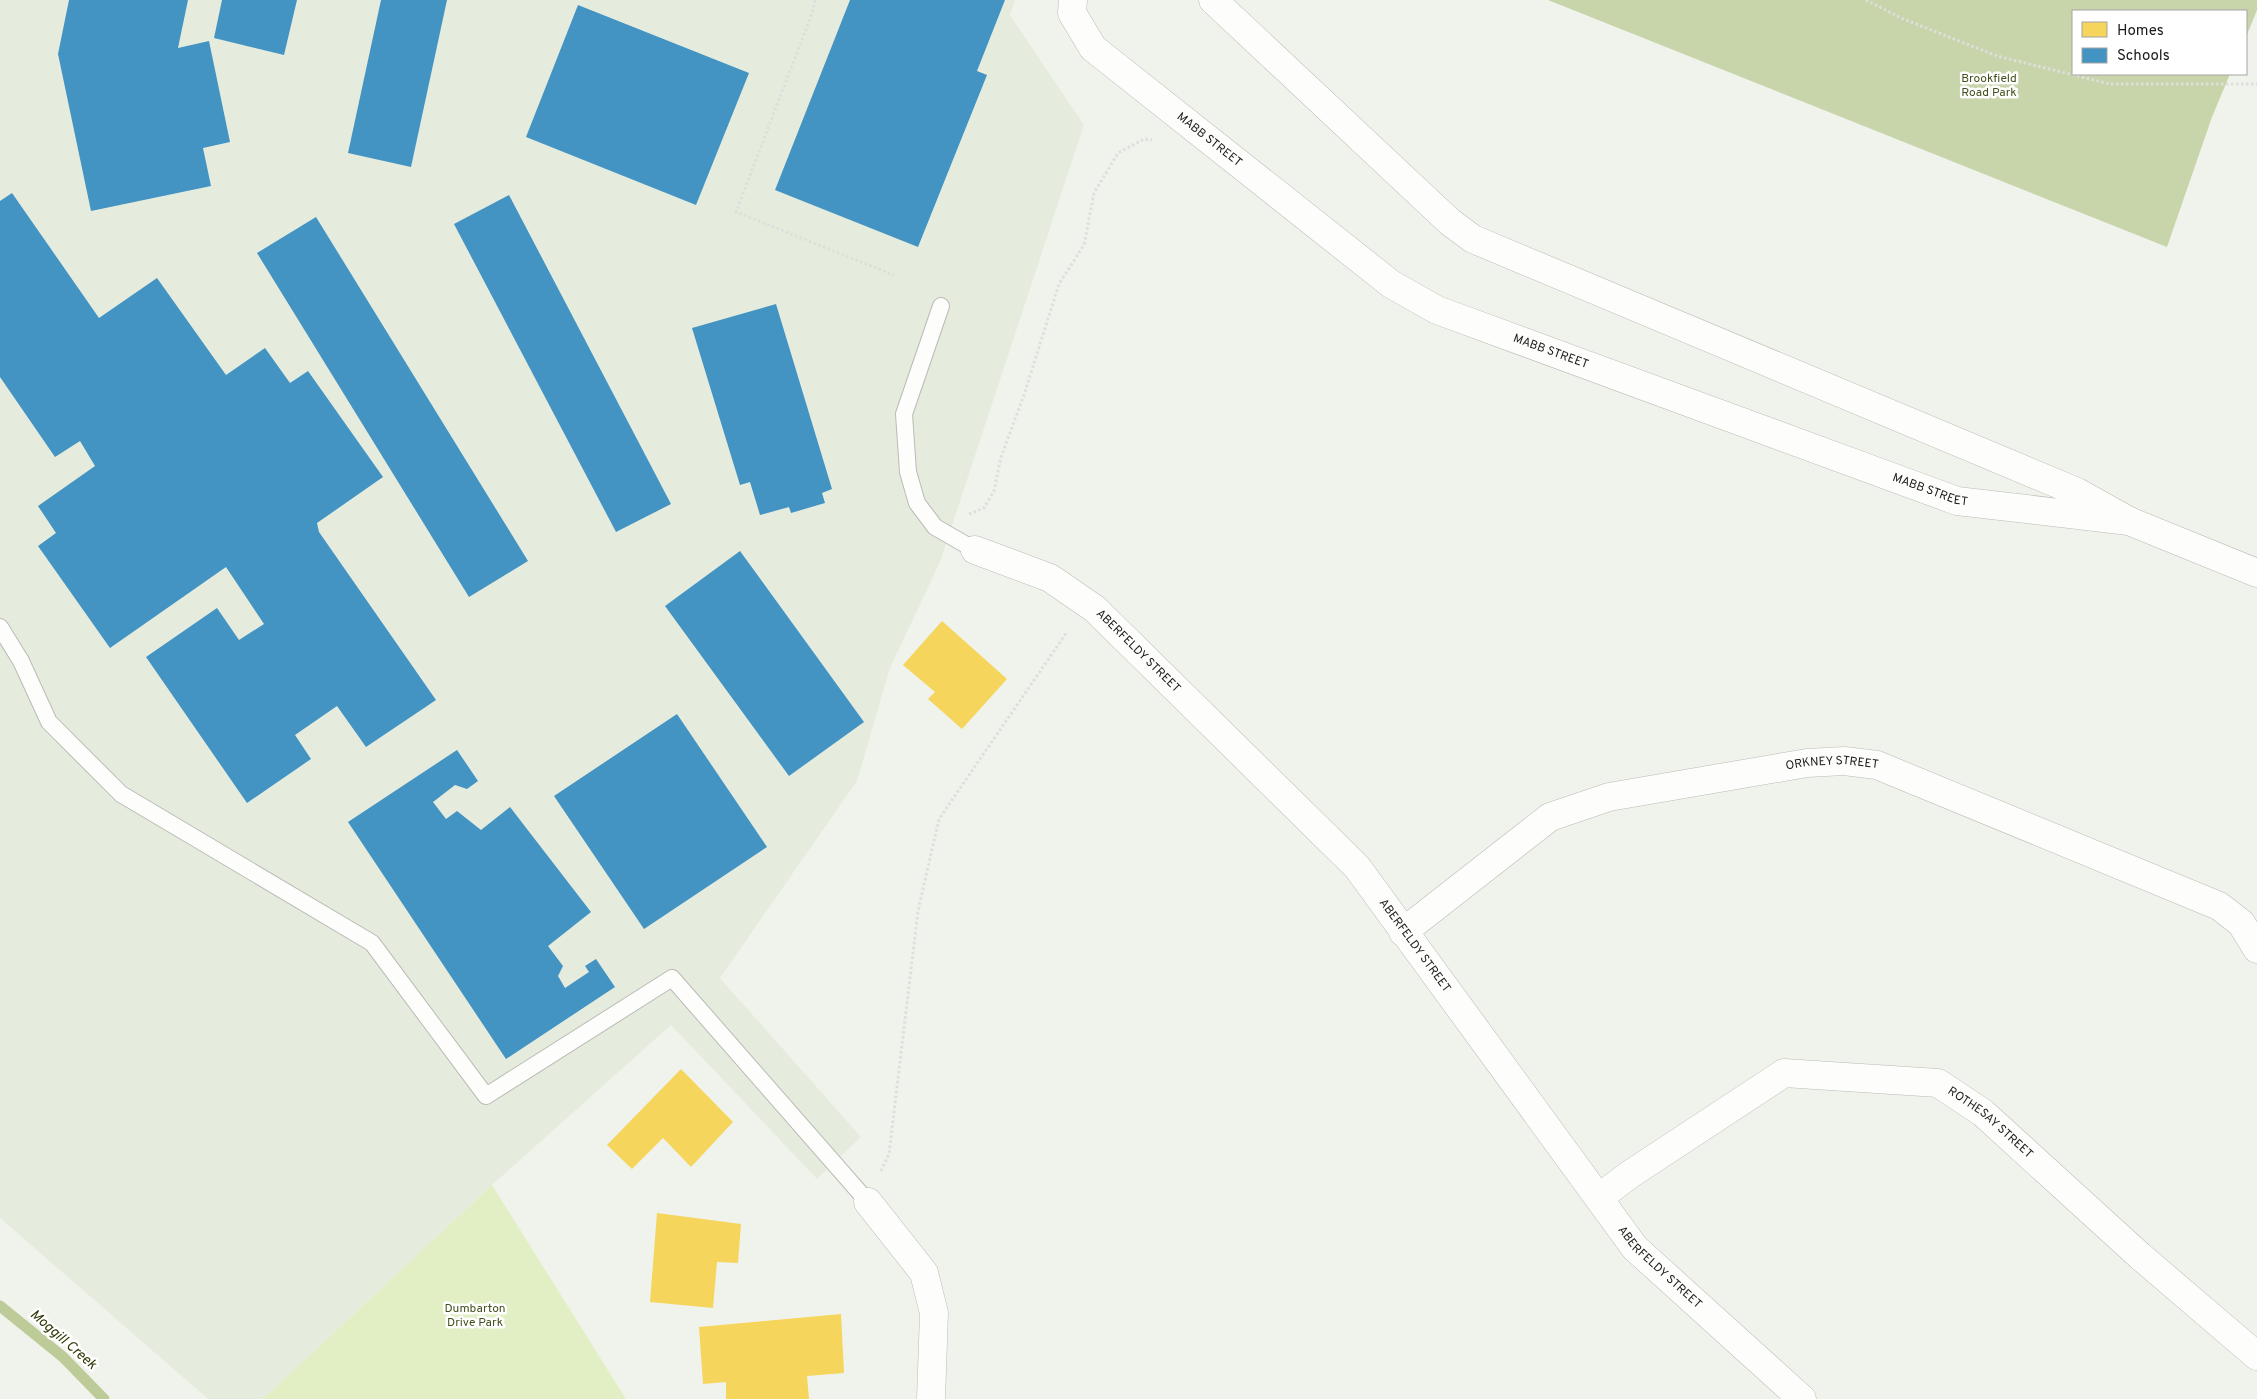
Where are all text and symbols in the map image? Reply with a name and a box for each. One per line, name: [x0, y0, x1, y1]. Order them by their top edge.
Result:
legend: [2072, 10, 2247, 75]
text: Homes: [2117, 22, 2164, 41]
text: Schools: [2117, 47, 2170, 66]
park label: Brookfield Road Park: [1961, 71, 2017, 101]
street label: MABB STREET: [1173, 109, 1245, 171]
street label: MABB STREET: [1511, 331, 1591, 373]
street label: MABB STREET: [1890, 470, 1969, 510]
street label: ABERFELDY STREET: [1092, 606, 1184, 696]
street label: ORKNEY STREET: [1784, 753, 1879, 775]
street label: ABERFELDY STREET: [1375, 896, 1454, 996]
street label: ROTHESAY STREET: [1944, 1083, 2036, 1162]
street label: ABERFELDY STREET: [1614, 1223, 1705, 1312]
park label: Dumbarton Drive Park: [444, 1301, 506, 1331]
water label: Moggill Creek: [26, 1307, 100, 1374]

